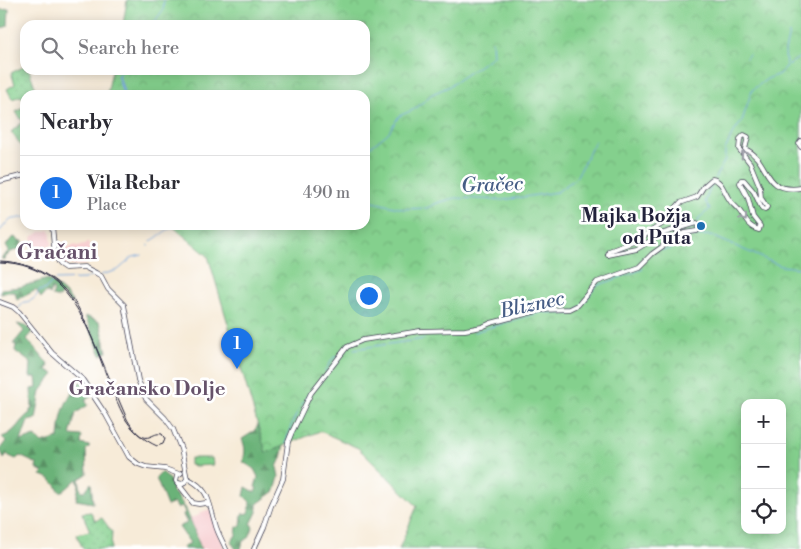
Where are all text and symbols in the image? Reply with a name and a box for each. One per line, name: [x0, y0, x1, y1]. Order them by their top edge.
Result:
search box: [20, 20, 370, 75]
icon: search: [38, 34, 66, 62]
text: Search here: [78, 36, 179, 60]
text: Nearby: [40, 110, 113, 136]
one-way arrow: [740, 150, 750, 159]
text: Vila Rebar: [87, 171, 180, 195]
water label: Gračec: [461, 172, 524, 199]
text: 1: [52, 183, 60, 203]
text: 490 m: [303, 183, 350, 203]
text: Place: [87, 195, 127, 215]
place label: Majka Božja od Puta: [581, 204, 692, 250]
one-way arrow: [738, 212, 747, 222]
marker: Majka Božja od Puta: [695, 220, 707, 232]
district label: Gračani: [17, 240, 97, 266]
your location: [356, 283, 382, 309]
water label: Bliznec: [497, 286, 568, 325]
pin: 1: [221, 328, 253, 369]
district label: Gračansko Dolje: [68, 377, 226, 402]
map controls: [741, 399, 786, 534]
button: +: [741, 399, 786, 444]
button: −: [741, 444, 786, 489]
button: locate: [741, 489, 786, 534]

